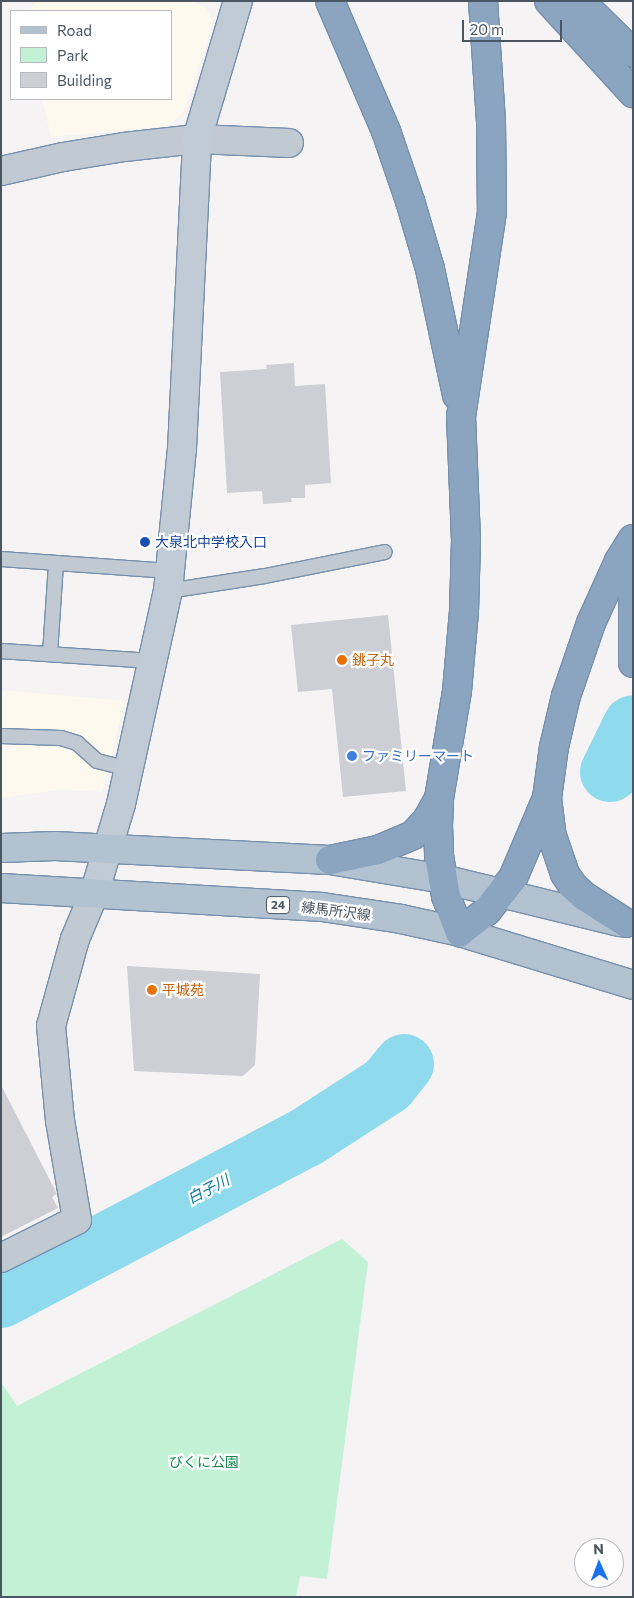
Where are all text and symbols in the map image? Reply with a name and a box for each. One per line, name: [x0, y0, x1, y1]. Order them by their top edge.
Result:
legend: [10, 10, 172, 100]
scale bar: [464, 10, 564, 42]
text: 20 m: [470, 20, 504, 38]
text: Road: [57, 21, 92, 39]
text: Park: [57, 46, 88, 64]
text: Building: [57, 71, 112, 89]
place label: 大泉北中学校入口: [155, 534, 267, 550]
marker: 大泉北中学校入口: [139, 536, 151, 548]
place label: 銚子丸: [352, 652, 394, 668]
marker: 銚子丸: [336, 654, 348, 666]
place label: ファミリーマート: [362, 748, 474, 764]
marker: ファミリーマート: [346, 750, 358, 762]
road number: 24: [266, 896, 290, 914]
street label: 練馬所沢線: [300, 898, 372, 924]
place label: 平城苑: [162, 982, 204, 998]
marker: 平城苑: [146, 984, 158, 996]
water label: 白子川: [184, 1170, 232, 1208]
park label: びくに公園: [169, 1454, 239, 1470]
north arrow: [574, 1538, 624, 1588]
text: N: [593, 1540, 604, 1557]

